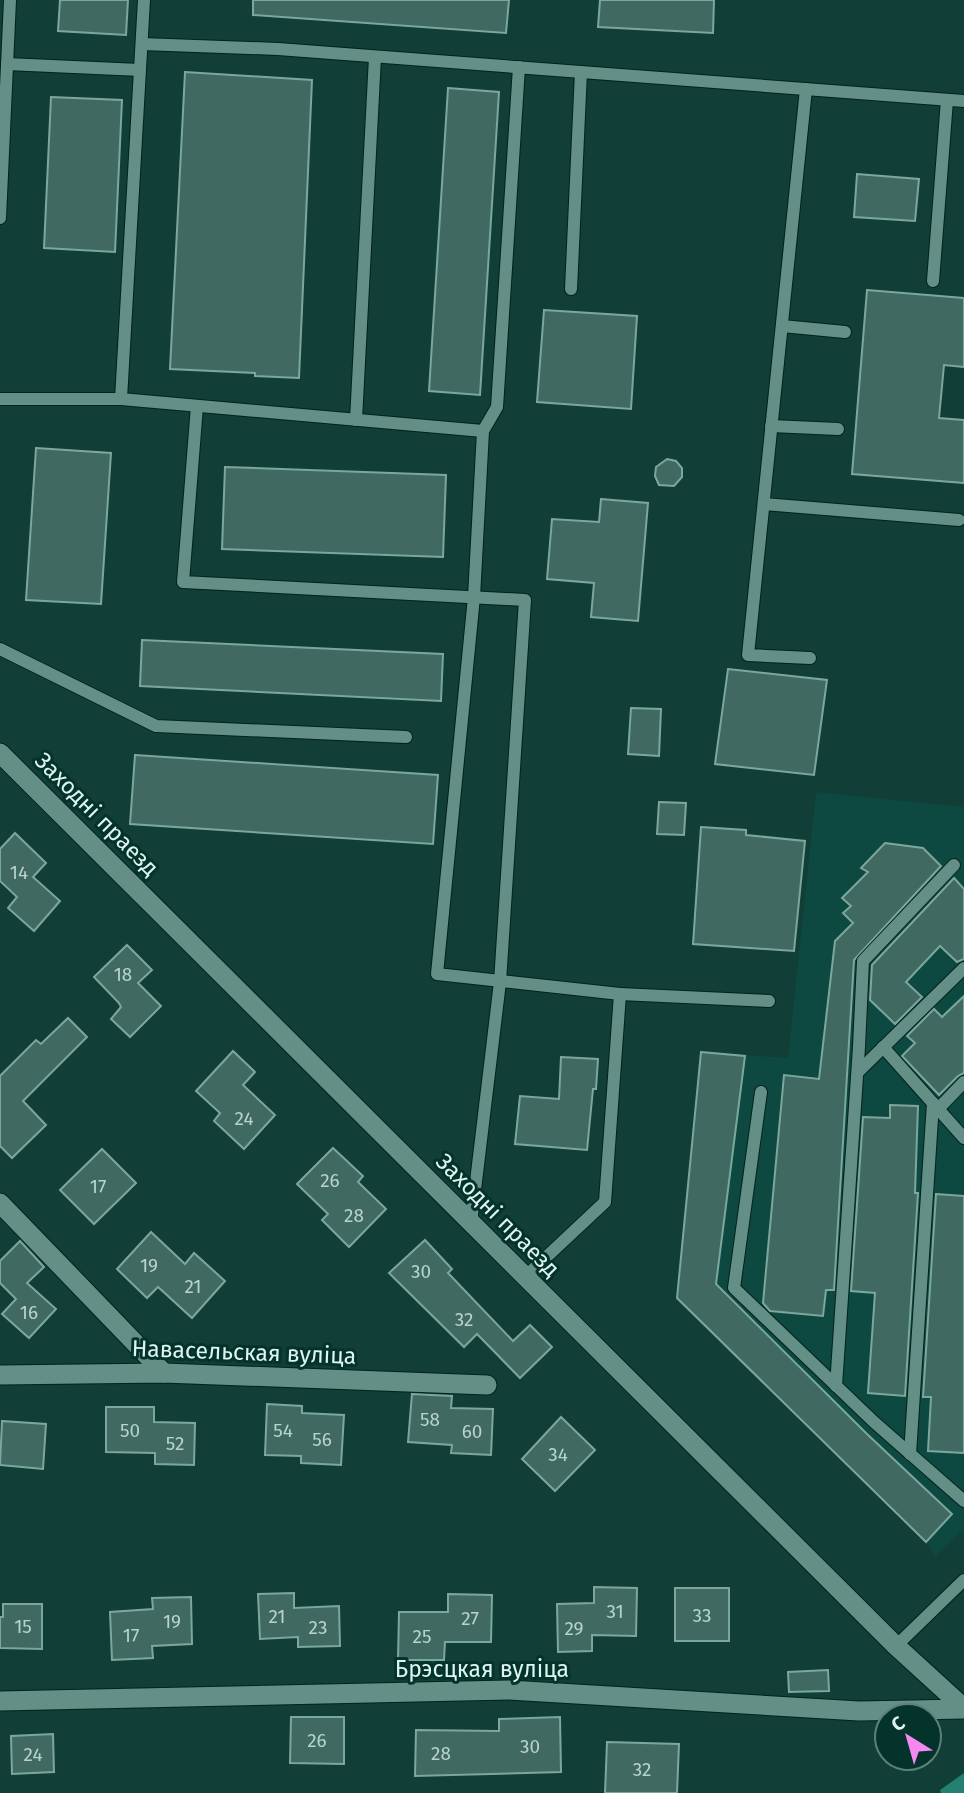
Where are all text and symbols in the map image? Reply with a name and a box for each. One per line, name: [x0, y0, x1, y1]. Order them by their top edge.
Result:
street label: Заходні праезд: [29, 746, 165, 882]
house number: 14: [10, 861, 28, 884]
house number: 18: [114, 963, 132, 986]
house number: 24: [234, 1107, 254, 1130]
street label: Заходні праезд: [430, 1147, 566, 1283]
house number: 26: [320, 1169, 340, 1192]
house number: 17: [90, 1175, 106, 1198]
house number: 28: [344, 1204, 364, 1227]
house number: 19: [140, 1254, 158, 1277]
house number: 30: [411, 1260, 431, 1283]
house number: 21: [184, 1275, 202, 1298]
house number: 16: [20, 1301, 38, 1324]
house number: 32: [455, 1308, 473, 1331]
street label: Навасельская вуліца: [131, 1334, 357, 1370]
house number: 58: [420, 1408, 440, 1431]
house number: 50: [120, 1419, 140, 1442]
house number: 54: [273, 1419, 293, 1442]
house number: 60: [462, 1420, 482, 1443]
house number: 56: [312, 1428, 332, 1451]
house number: 52: [166, 1432, 184, 1455]
house number: 34: [548, 1443, 568, 1466]
house number: 31: [606, 1600, 624, 1623]
house number: 33: [693, 1604, 711, 1627]
house number: 21: [268, 1605, 286, 1628]
house number: 27: [461, 1607, 479, 1630]
house number: 19: [163, 1610, 181, 1633]
house number: 15: [14, 1615, 32, 1638]
house number: 23: [309, 1616, 327, 1639]
house number: 29: [564, 1617, 584, 1640]
house number: 17: [123, 1624, 139, 1647]
house number: 25: [413, 1625, 431, 1648]
street label: Брэсцкая вуліца: [395, 1655, 569, 1683]
north arrow: [873, 1702, 943, 1772]
text: С: [887, 1711, 909, 1736]
house number: 26: [307, 1729, 327, 1752]
house number: 30: [520, 1735, 540, 1758]
house number: 28: [431, 1742, 451, 1765]
house number: 24: [23, 1743, 43, 1766]
house number: 32: [633, 1758, 651, 1781]

